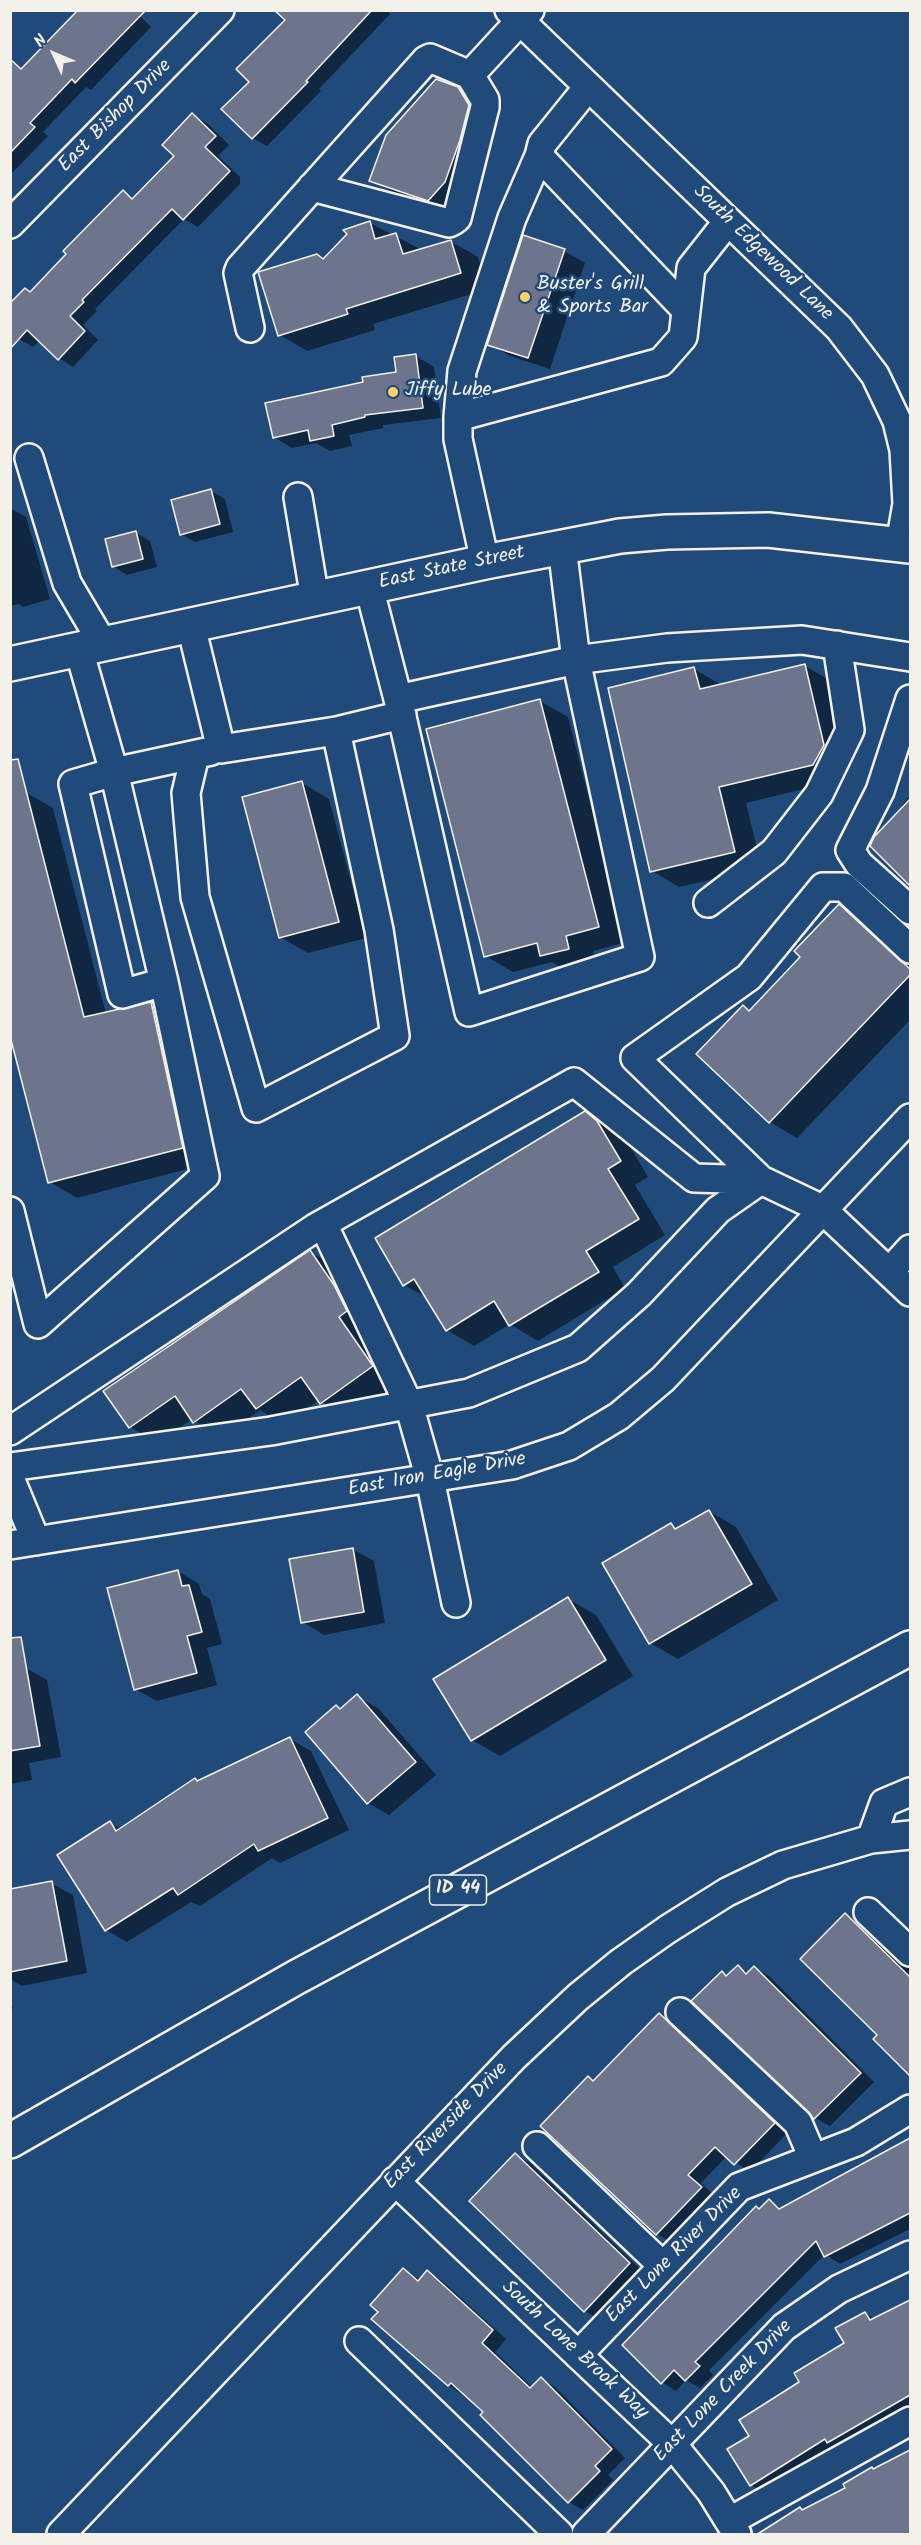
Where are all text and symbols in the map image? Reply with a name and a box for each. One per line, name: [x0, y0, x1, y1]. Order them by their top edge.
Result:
north arrow: [24, 24, 84, 84]
text: N: [28, 29, 53, 53]
street label: East Bishop Drive: [54, 55, 178, 179]
street label: South Edgewood Lane: [687, 181, 837, 327]
place label: Buster's Grill & Sports Bar: [537, 274, 648, 321]
marker: Buster's Grill & Sports Bar: [518, 290, 532, 304]
place label: Jiffy Lube: [405, 380, 492, 404]
marker: Jiffy Lube: [386, 385, 400, 399]
street label: East State Street: [377, 542, 527, 596]
street label: East Iron Eagle Drive: [346, 1449, 528, 1503]
road number: ID 44: [430, 1875, 486, 1905]
street label: East Riverside Drive: [380, 2058, 514, 2196]
street label: East Lone River Drive: [602, 2183, 748, 2329]
street label: South Lone Brook Way: [495, 2277, 653, 2425]
street label: East Lone Creek Drive: [650, 2316, 798, 2468]

